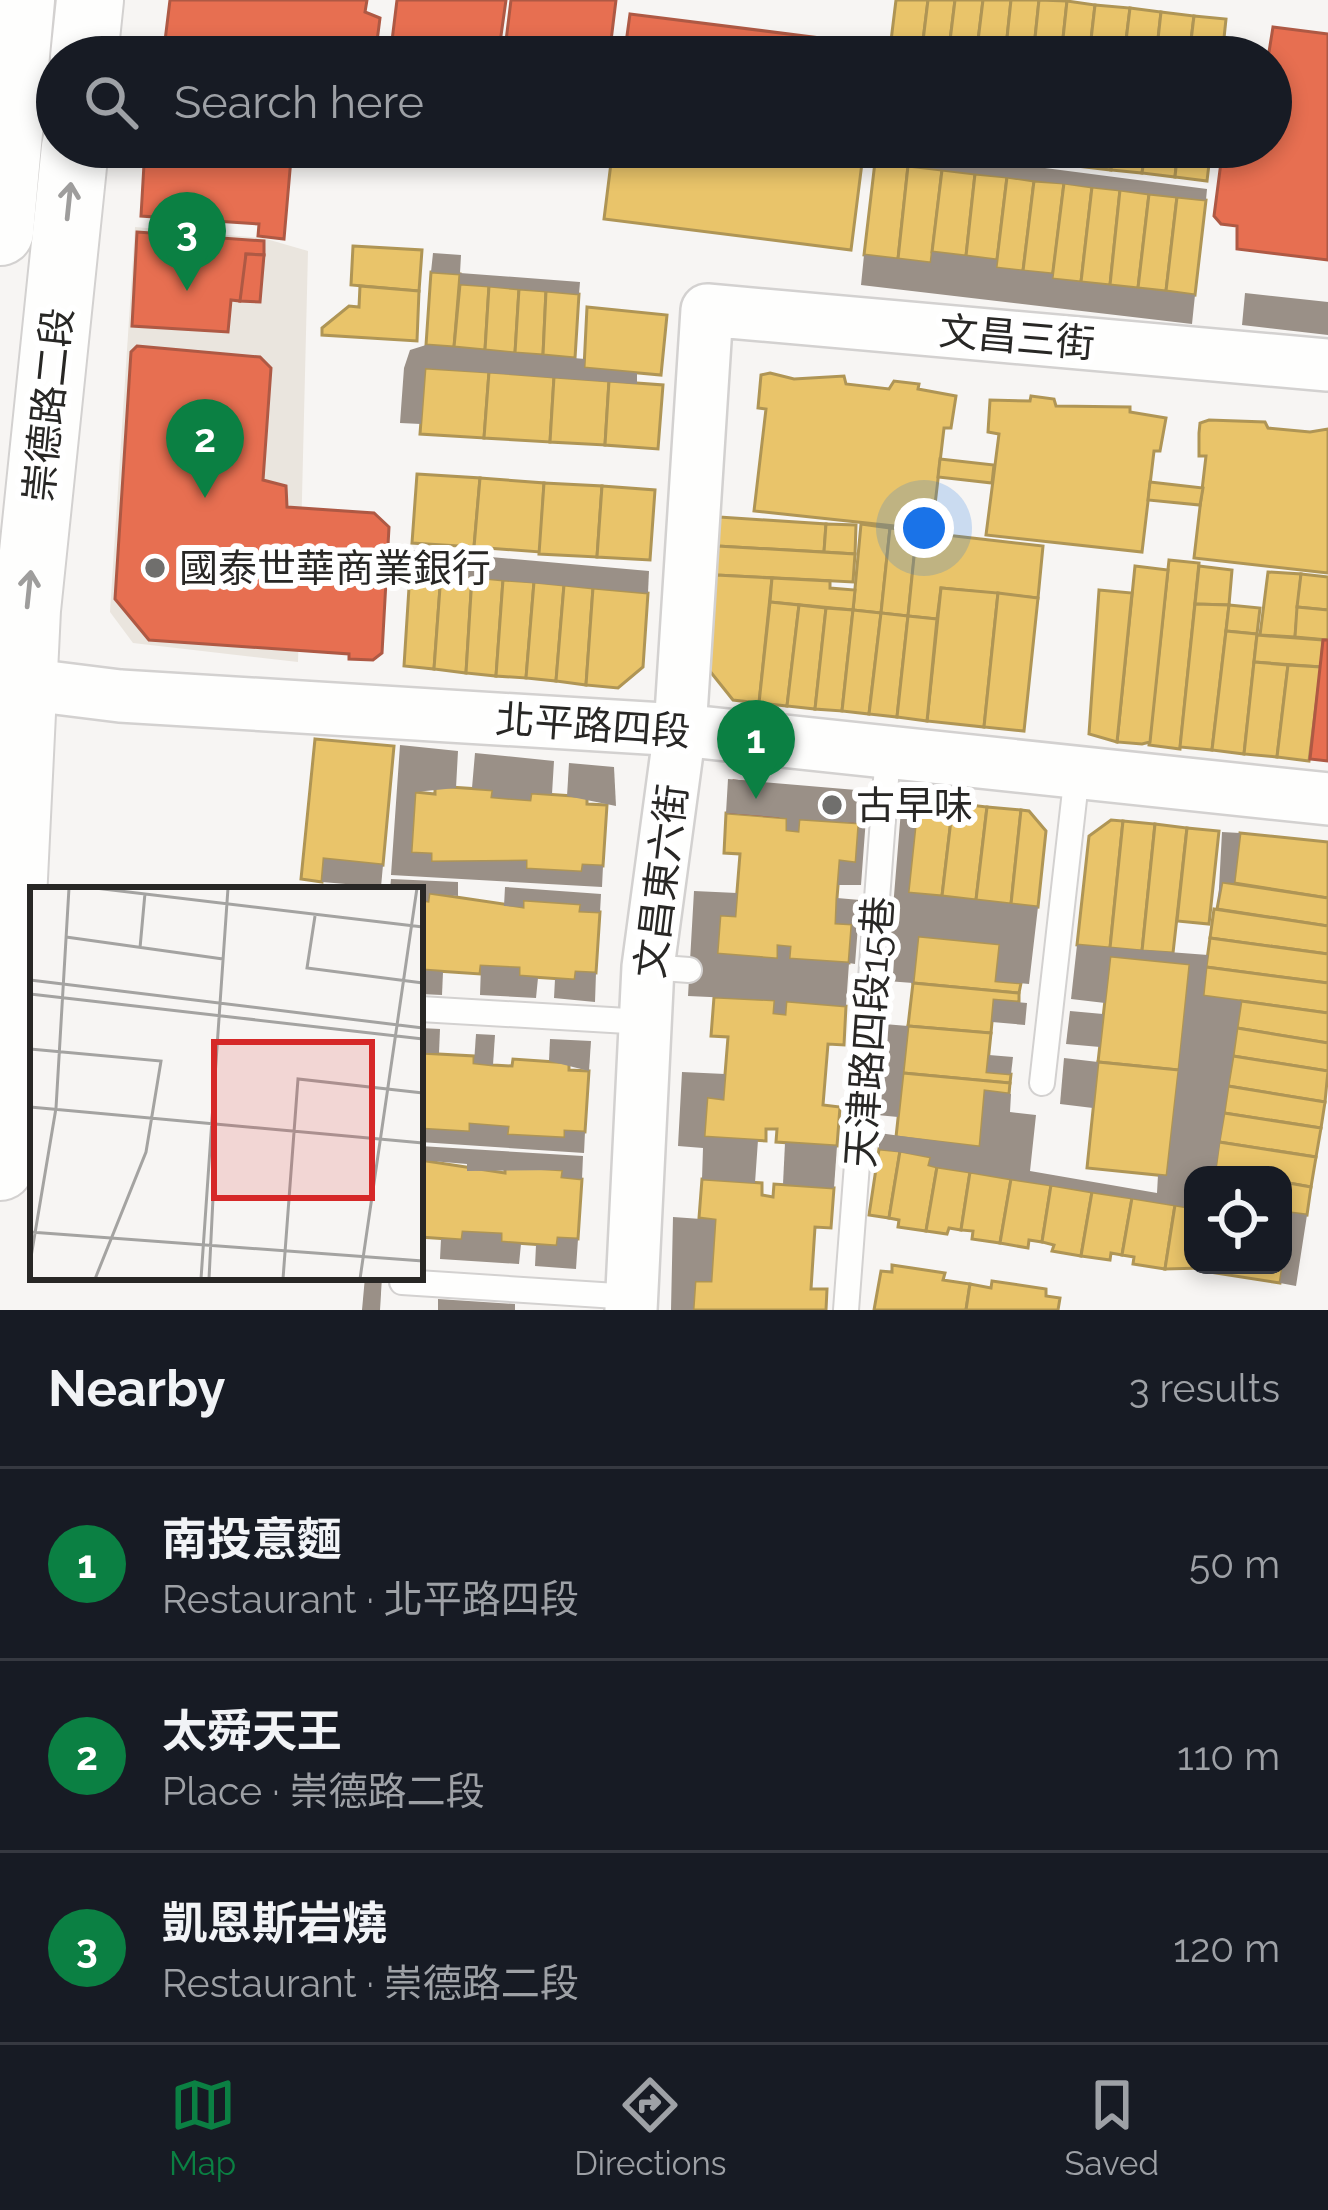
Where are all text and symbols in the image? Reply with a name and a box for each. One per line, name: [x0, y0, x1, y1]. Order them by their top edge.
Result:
search box: [36, 36, 1292, 168]
icon: search: [78, 69, 144, 135]
text: Search here: [174, 76, 424, 129]
one-way arrow: [58, 182, 81, 221]
pin: 3: [148, 192, 226, 291]
street label: 崇德路二段: [15, 306, 81, 504]
street label: 文昌三街: [937, 307, 1097, 367]
pin: 2: [166, 399, 244, 498]
your location: [894, 498, 954, 558]
place label: 國泰世華商業銀行: [179, 545, 491, 591]
marker: 國泰世華商業銀行: [142, 555, 168, 581]
one-way arrow: [18, 570, 41, 609]
street label: 北平路四段: [494, 695, 692, 755]
pin: 1: [717, 700, 795, 799]
street label: 文昌東六街: [626, 781, 696, 981]
place label: 古早味: [856, 782, 973, 828]
marker: 古早味: [819, 792, 845, 818]
inset map: [30, 887, 423, 1280]
street label: 天津路四段15巷: [837, 895, 901, 1169]
map controls: [1184, 1166, 1292, 1274]
button: locate: [1184, 1166, 1292, 1274]
text: Nearby: [48, 1358, 225, 1418]
text: 3 results: [1129, 1365, 1280, 1411]
text: 南投意麵: [162, 1513, 342, 1566]
text: 1: [77, 1541, 97, 1587]
text: 50 m: [1189, 1541, 1280, 1587]
text: Restaurant · 北平路四段: [162, 1576, 579, 1622]
text: 太舜天王: [162, 1705, 342, 1758]
text: 2: [76, 1733, 98, 1779]
text: 110 m: [1177, 1733, 1280, 1779]
text: Place · 崇德路二段: [162, 1768, 485, 1814]
text: 凱恩斯岩燒: [162, 1897, 387, 1950]
text: 3: [76, 1925, 98, 1971]
text: 120 m: [1173, 1925, 1280, 1971]
text: Restaurant · 崇德路二段: [162, 1960, 579, 2006]
tab: Map: [169, 2072, 236, 2183]
tab: Directions: [574, 2072, 727, 2183]
tab: Saved: [1065, 2072, 1159, 2183]

